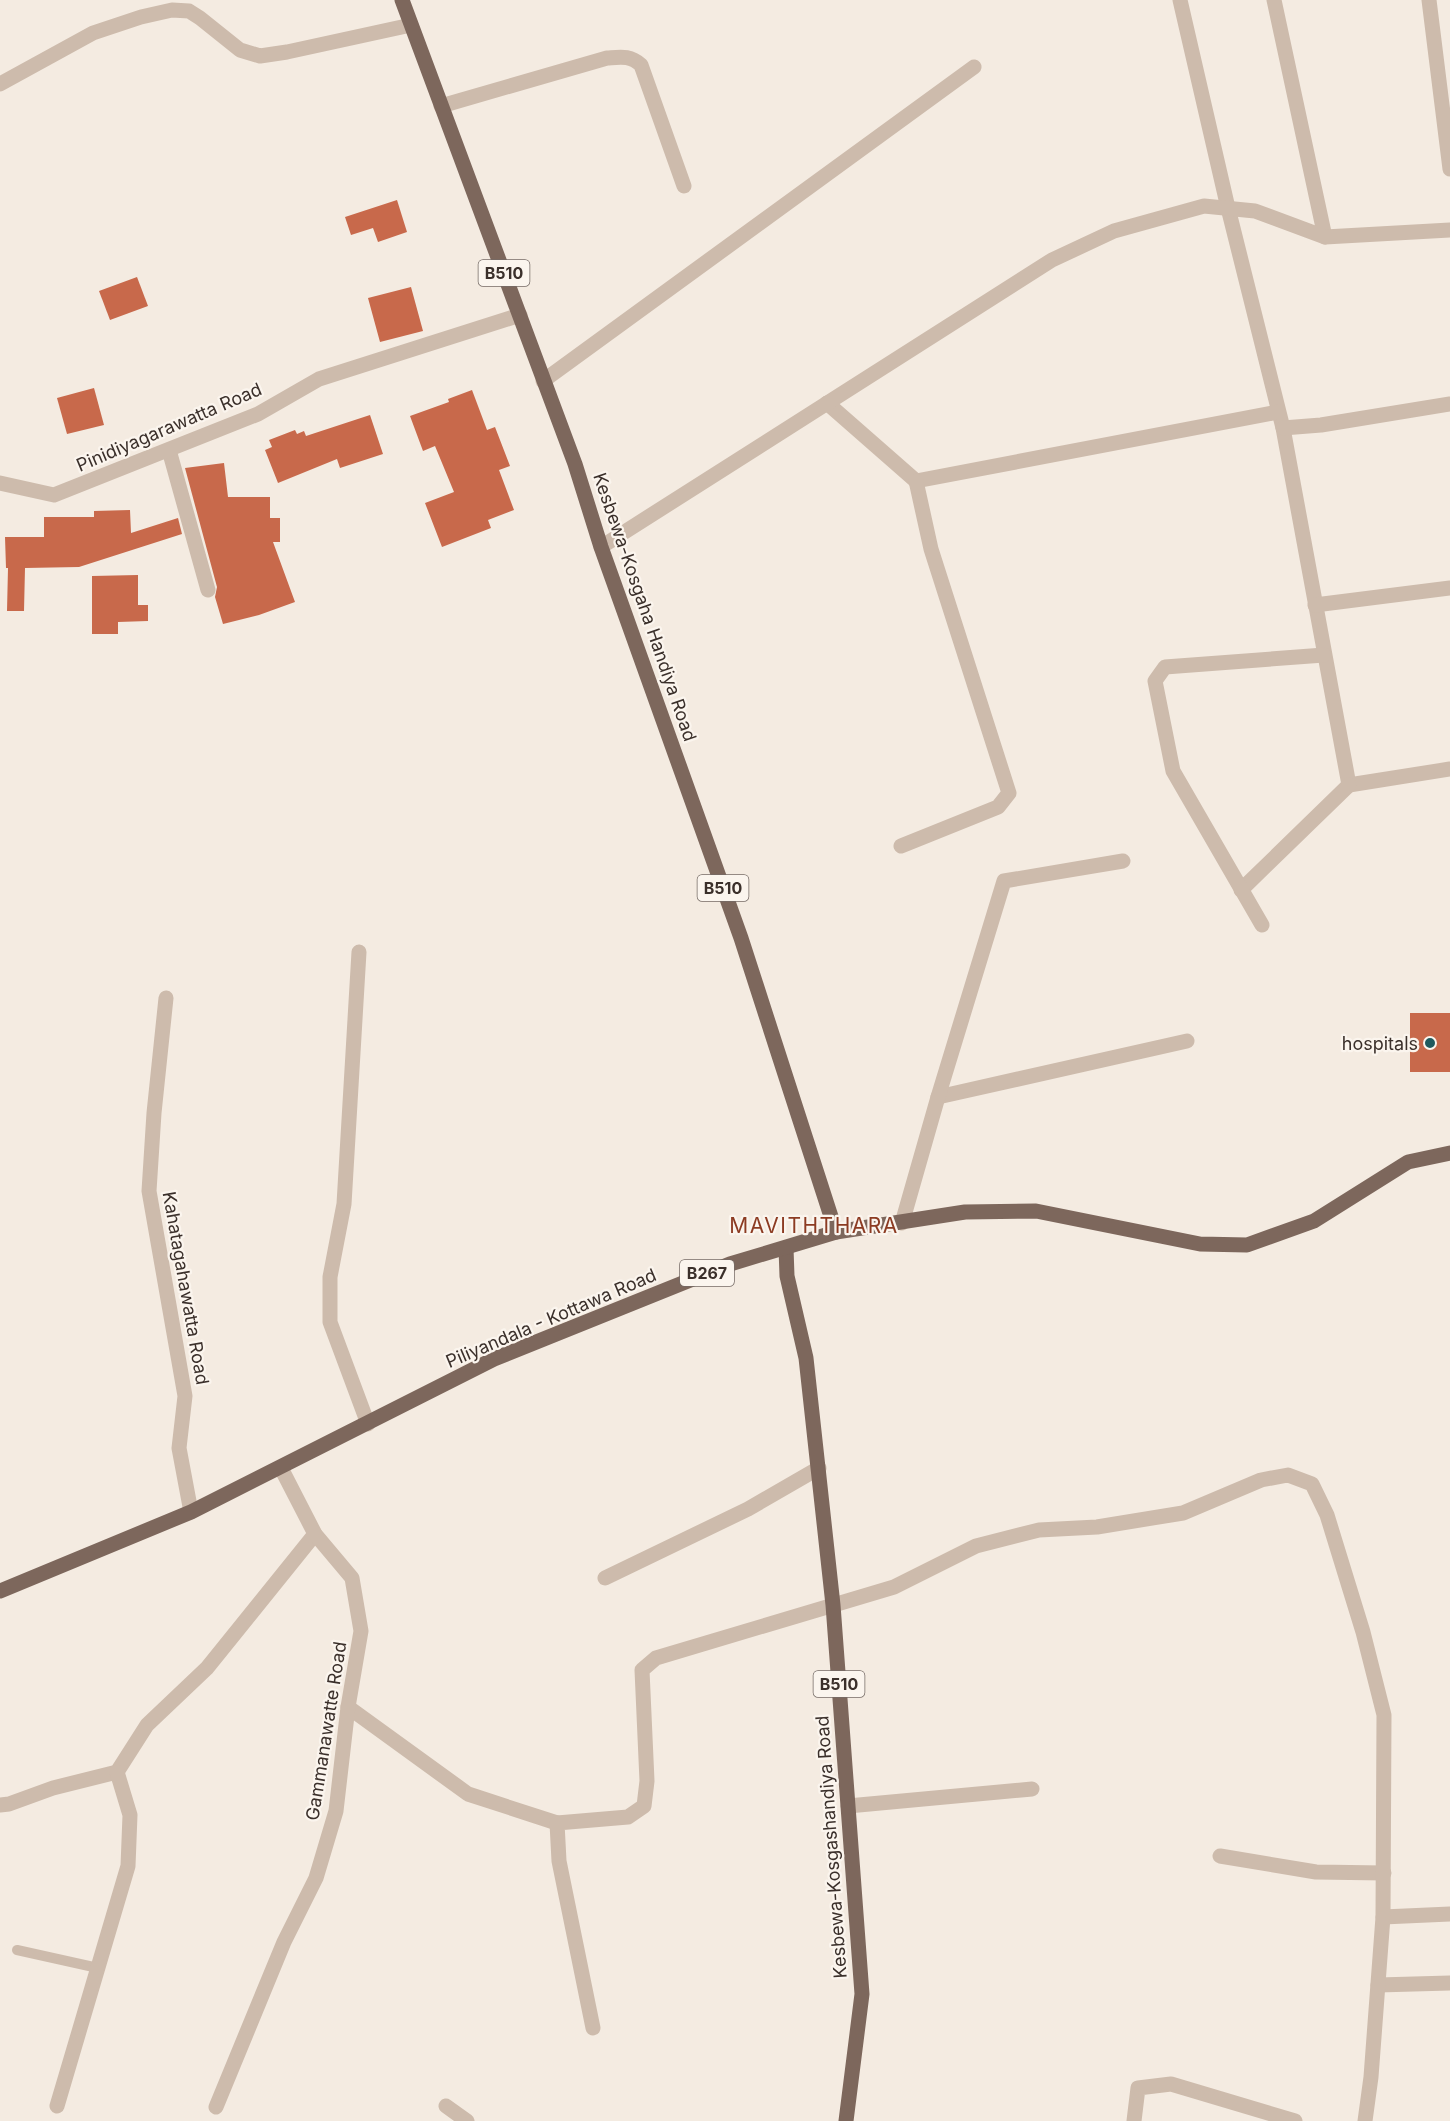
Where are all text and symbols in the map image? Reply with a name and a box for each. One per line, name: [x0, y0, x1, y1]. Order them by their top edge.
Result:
road number: B510: [478, 260, 530, 286]
street label: Pinidiyagarawatta Road: [73, 378, 265, 476]
street label: Kesbewa-Kosgaha Handiya Road: [589, 470, 701, 744]
road number: B510: [698, 875, 748, 901]
place label: hospitals: [1342, 1033, 1418, 1054]
marker: hospitals: [1423, 1036, 1437, 1050]
street label: Kahatagahawatta Road: [159, 1190, 213, 1386]
district label: MAVITHTHARA: [729, 1213, 899, 1238]
road number: B267: [680, 1260, 734, 1286]
street label: Piliyandala - Kottawa Road: [443, 1264, 659, 1372]
street label: Gammanawatte Road: [301, 1640, 351, 1822]
road number: B510: [814, 1671, 864, 1697]
street label: Kesbewa-Kosgashandiya Road: [811, 1715, 851, 1979]

